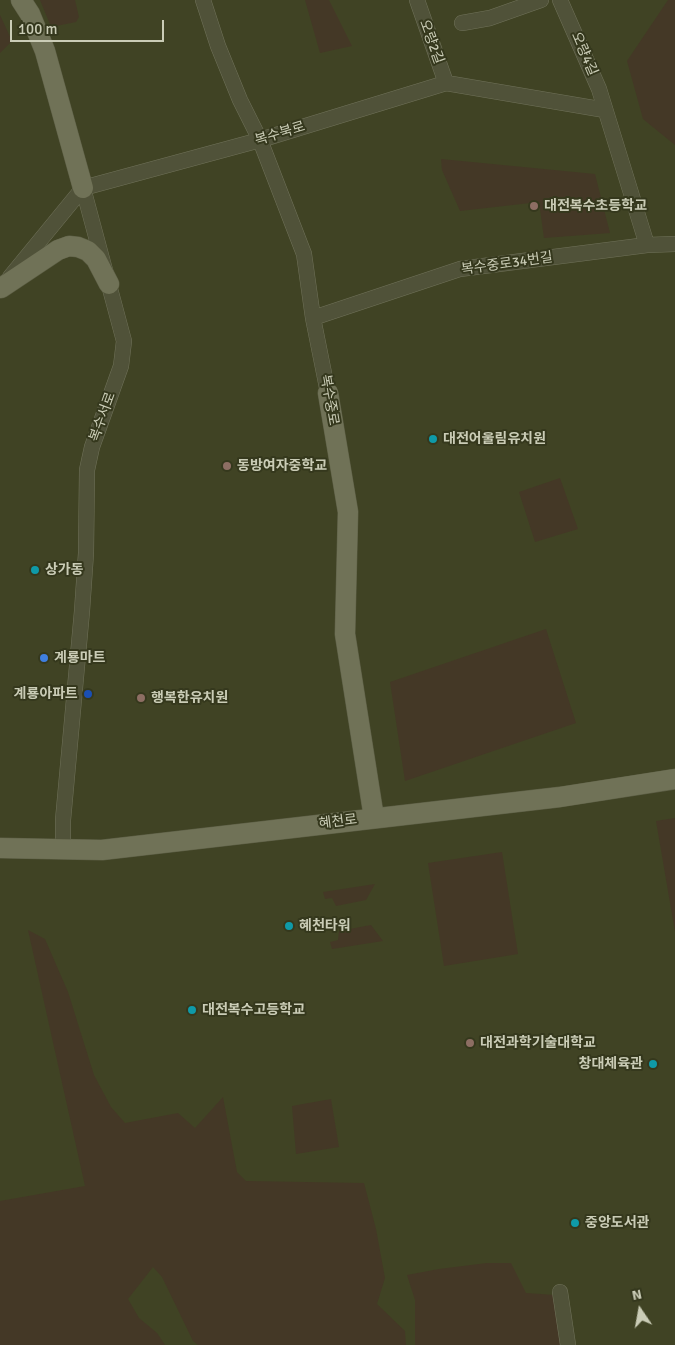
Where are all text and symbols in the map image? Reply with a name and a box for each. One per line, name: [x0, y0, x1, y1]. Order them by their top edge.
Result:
scale bar: [12, 10, 166, 42]
street label: 오량2길: [415, 17, 447, 67]
text: 100 m: [18, 20, 58, 38]
street label: 오량4길: [567, 29, 601, 79]
street label: 복수북로: [253, 118, 307, 150]
place label: 대전복수초등학교: [544, 198, 647, 214]
marker: 대전복수초등학교: [528, 200, 540, 212]
street label: 복수중로34번길: [460, 249, 554, 279]
street label: 복수중로: [316, 373, 342, 427]
street label: 복수서로: [86, 390, 120, 444]
place label: 대전어울림유치원: [443, 431, 546, 447]
marker: 대전어울림유치원: [427, 433, 439, 445]
place label: 동방여자중학교: [237, 458, 327, 474]
marker: 동방여자중학교: [221, 460, 233, 472]
place label: 상가동: [45, 562, 84, 578]
marker: 상가동: [29, 564, 41, 576]
place label: 계룡마트: [54, 650, 106, 666]
marker: 계룡마트: [38, 652, 50, 664]
place label: 계룡아파트: [14, 686, 78, 702]
marker: 계룡아파트: [82, 688, 94, 700]
place label: 행복한유치원: [151, 690, 228, 706]
marker: 행복한유치원: [135, 692, 147, 704]
street label: 혜천로: [318, 811, 358, 833]
place label: 혜천타워: [299, 918, 351, 934]
marker: 혜천타워: [283, 920, 295, 932]
place label: 대전복수고등학교: [202, 1002, 305, 1018]
marker: 대전복수고등학교: [186, 1004, 198, 1016]
place label: 대전과학기술대학교: [480, 1035, 596, 1051]
marker: 대전과학기술대학교: [464, 1037, 476, 1049]
place label: 창대체육관: [579, 1056, 643, 1072]
marker: 창대체육관: [647, 1058, 659, 1070]
place label: 중앙도서관: [585, 1215, 649, 1231]
marker: 중앙도서관: [569, 1217, 581, 1229]
north arrow: [615, 1285, 665, 1335]
text: N: [630, 1286, 643, 1304]

